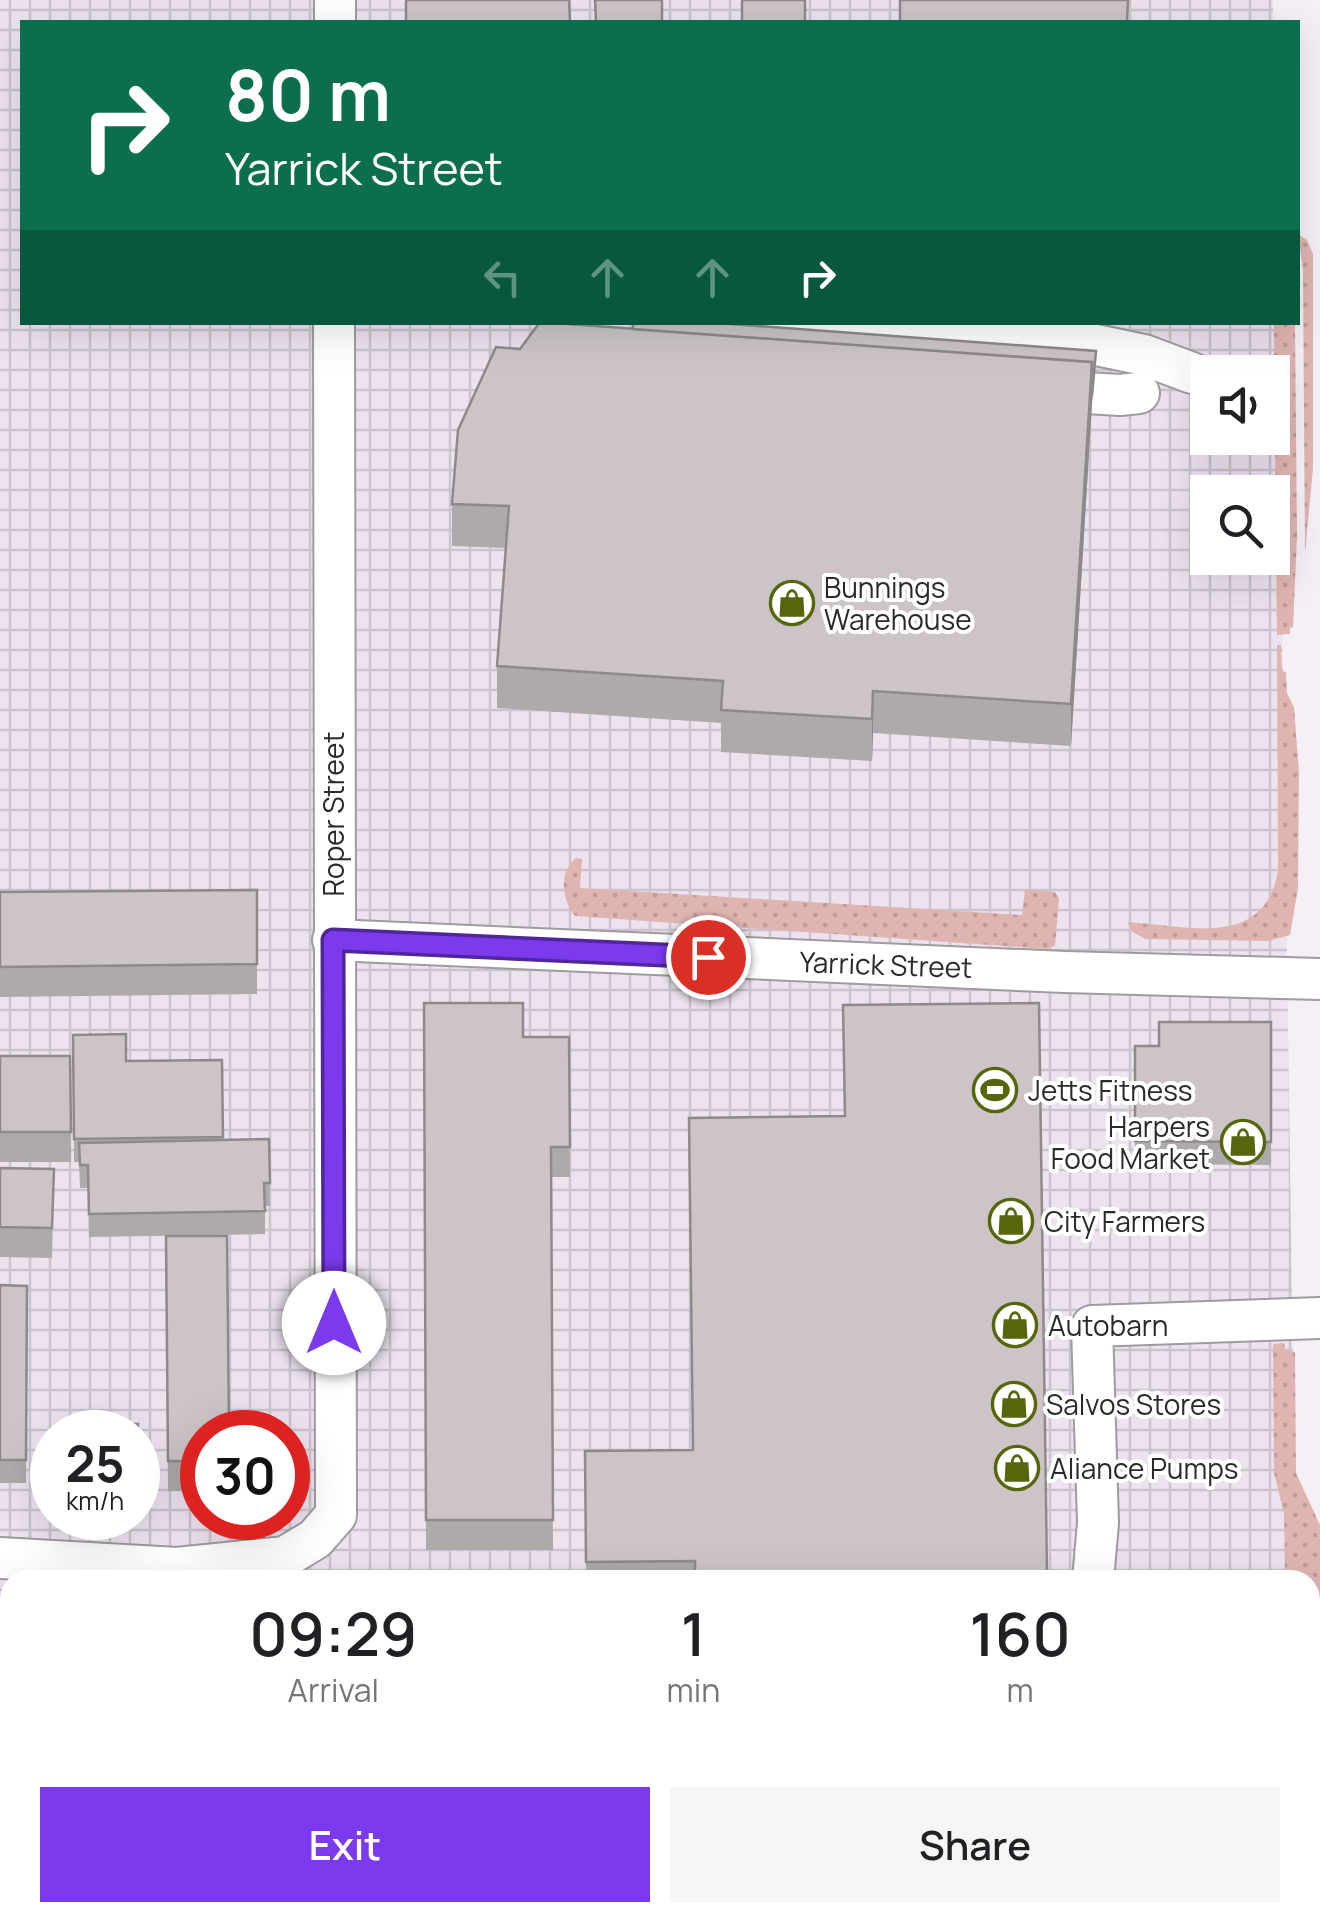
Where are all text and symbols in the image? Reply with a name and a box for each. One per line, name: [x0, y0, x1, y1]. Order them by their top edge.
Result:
text: 80 m: [225, 46, 391, 142]
icon: right: [60, 60, 190, 190]
text: Yarrick Street: [225, 137, 503, 199]
icon: left: [475, 250, 530, 305]
icon: ahead: [580, 250, 635, 305]
icon: ahead: [685, 250, 740, 305]
icon: right: [790, 250, 845, 305]
map controls: [1190, 355, 1290, 575]
button: sound: [1190, 355, 1290, 455]
button: search: [1190, 475, 1290, 575]
place label: Bunnings Warehouse: [824, 568, 972, 638]
shop icon: Bunnings Warehouse: [769, 580, 815, 626]
street label: Roper Street: [314, 731, 352, 897]
pin: [666, 915, 751, 1000]
icon: arrive: [681, 930, 736, 985]
street label: Yarrick Street: [799, 942, 973, 986]
sports icon: Jetts Fitness: [972, 1067, 1018, 1113]
place label: Jetts Fitness: [1028, 1071, 1193, 1109]
place label: Harpers Food Market: [1051, 1107, 1210, 1177]
shop icon: Harpers Food Market: [1220, 1119, 1266, 1165]
shop icon: City Farmers: [988, 1198, 1034, 1244]
place label: City Farmers: [1044, 1202, 1205, 1240]
position arrow: [282, 1271, 386, 1375]
shop icon: Autobarn: [992, 1302, 1038, 1348]
place label: Autobarn: [1048, 1306, 1168, 1344]
shop icon: Salvos Stores: [991, 1381, 1037, 1427]
place label: Salvos Stores: [1046, 1385, 1221, 1423]
speed limit sign: 30: [180, 1410, 310, 1540]
text: 25: [65, 1429, 125, 1497]
shop icon: Aliance Pumps: [994, 1445, 1040, 1491]
place label: Aliance Pumps: [1050, 1449, 1238, 1487]
text: km/h: [66, 1483, 124, 1518]
text: 09:29: [249, 1592, 417, 1674]
text: 1: [681, 1592, 706, 1674]
text: 160: [970, 1592, 1071, 1674]
text: Arrival: [288, 1668, 379, 1712]
text: min: [667, 1668, 720, 1712]
text: m: [1007, 1668, 1034, 1712]
button: Exit: [40, 1787, 650, 1902]
button: Share: [670, 1787, 1280, 1902]

